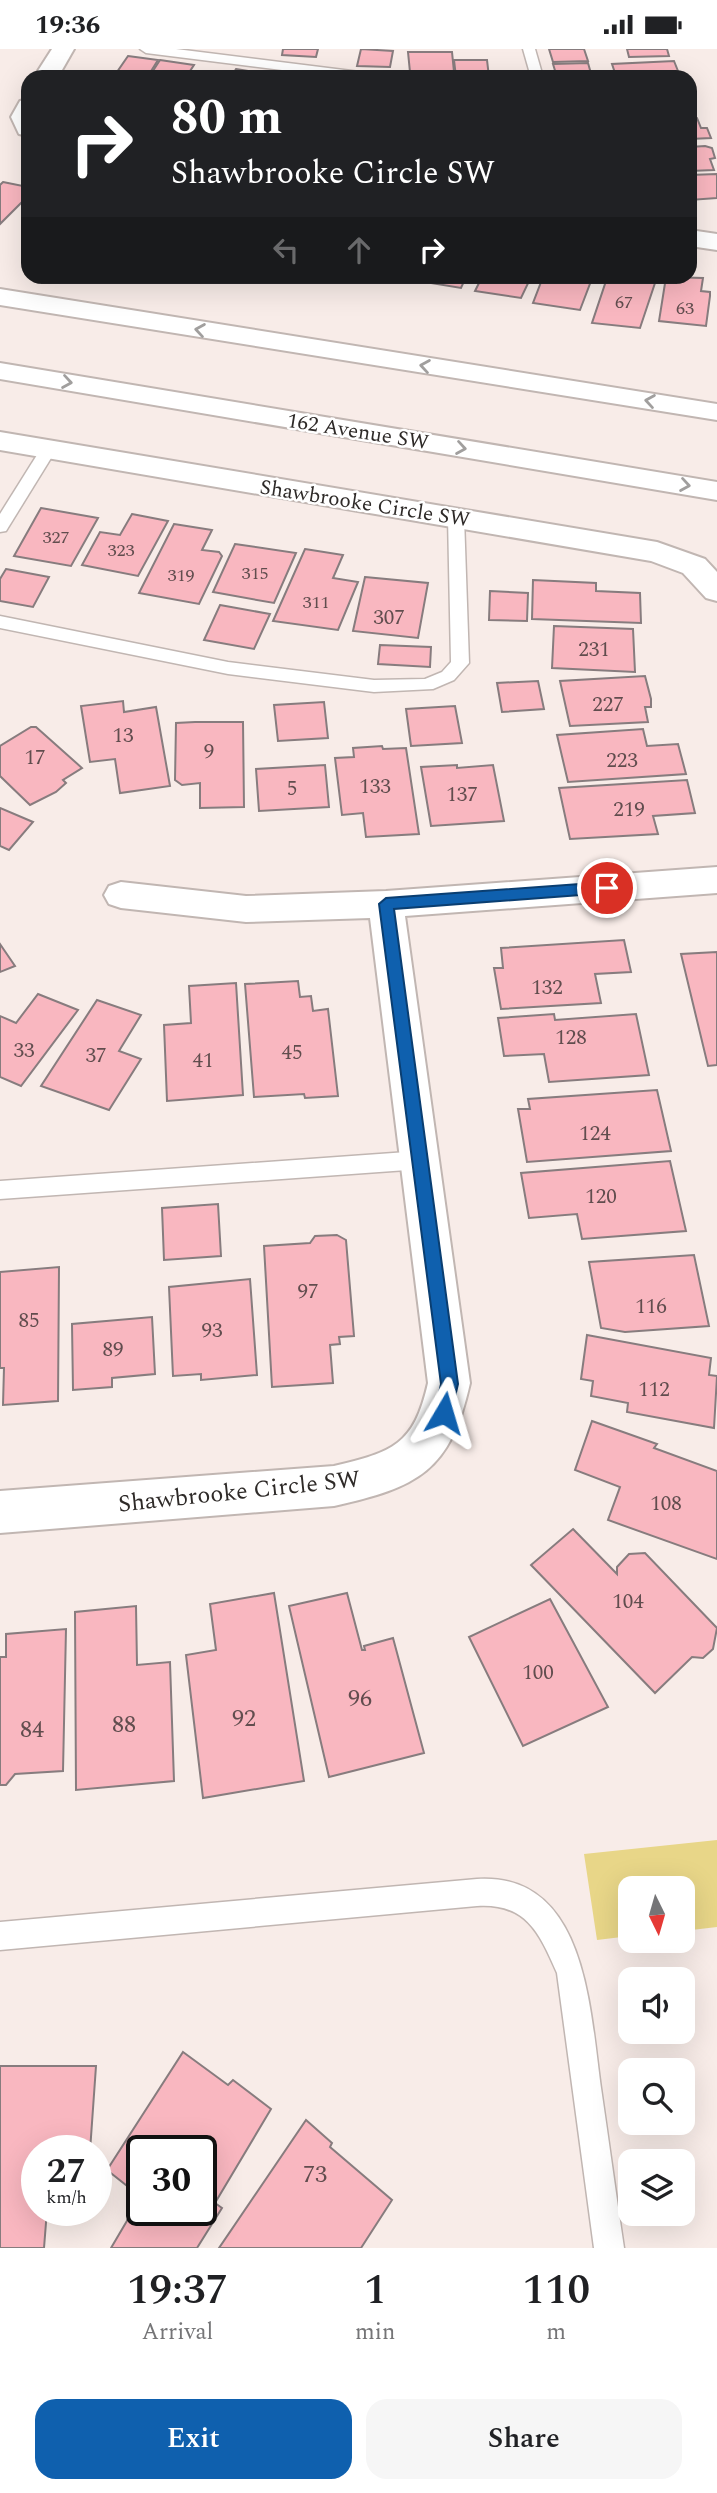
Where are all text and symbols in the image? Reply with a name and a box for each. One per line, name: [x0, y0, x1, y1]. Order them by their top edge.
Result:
text: 19:36: [35, 5, 100, 45]
text: 80 m: [171, 81, 282, 156]
icon: right: [56, 98, 147, 189]
text: Shawbrooke Circle SW: [171, 149, 495, 198]
icon: left: [267, 231, 305, 269]
icon: ahead: [340, 231, 378, 269]
icon: right: [413, 231, 451, 269]
house number: 67: [615, 289, 633, 316]
house number: 63: [676, 295, 694, 322]
one-way arrow: [194, 323, 206, 338]
one-way arrow: [419, 358, 431, 373]
one-way arrow: [61, 374, 73, 389]
one-way arrow: [644, 394, 655, 409]
street label: 162 Avenue SW: [285, 405, 431, 459]
one-way arrow: [455, 440, 467, 455]
street label: Shawbrooke Circle SW: [257, 472, 473, 536]
one-way arrow: [679, 477, 691, 492]
house number: 327: [43, 524, 70, 551]
house number: 323: [108, 537, 135, 564]
house number: 315: [242, 560, 269, 587]
house number: 319: [168, 562, 195, 589]
house number: 311: [303, 589, 330, 616]
house number: 307: [373, 602, 405, 634]
house number: 231: [578, 634, 610, 666]
house number: 227: [592, 689, 624, 721]
house number: 13: [113, 720, 134, 752]
house number: 9: [204, 736, 214, 768]
house number: 17: [25, 742, 46, 774]
house number: 223: [606, 745, 638, 777]
house number: 133: [359, 771, 391, 803]
house number: 5: [287, 773, 297, 805]
house number: 137: [446, 779, 478, 811]
house number: 219: [613, 794, 645, 826]
pin: [577, 858, 637, 918]
icon: arrive: [588, 869, 626, 907]
house number: 132: [531, 972, 563, 1004]
house number: 128: [555, 1022, 587, 1054]
house number: 33: [14, 1035, 35, 1067]
house number: 45: [282, 1037, 303, 1069]
house number: 37: [86, 1040, 107, 1072]
house number: 41: [193, 1045, 214, 1077]
house number: 124: [579, 1118, 611, 1150]
house number: 120: [585, 1181, 617, 1213]
house number: 97: [298, 1276, 319, 1308]
house number: 116: [635, 1291, 667, 1323]
house number: 85: [19, 1305, 40, 1337]
house number: 93: [202, 1315, 223, 1347]
house number: 89: [103, 1334, 124, 1366]
house number: 112: [638, 1374, 670, 1406]
position arrow: [407, 1376, 481, 1450]
street label: Shawbrooke Circle SW: [116, 1461, 362, 1523]
house number: 108: [650, 1488, 682, 1520]
house number: 104: [612, 1586, 644, 1618]
house number: 100: [522, 1657, 554, 1689]
house number: 96: [348, 1681, 372, 1717]
house number: 92: [232, 1701, 256, 1737]
house number: 88: [112, 1707, 136, 1743]
house number: 84: [20, 1712, 44, 1748]
north arrow: [618, 1876, 695, 1953]
map controls: [618, 1876, 695, 2226]
button: sound: [618, 1967, 695, 2044]
button: search: [618, 2058, 695, 2135]
speed limit sign: 30: [126, 2135, 217, 2226]
text: 27: [47, 2145, 86, 2198]
button: layers: [618, 2149, 695, 2226]
house number: 73: [303, 2157, 327, 2193]
text: km/h: [46, 2184, 87, 2211]
text: 19:37: [127, 2259, 228, 2322]
text: 1: [364, 2259, 386, 2322]
text: 110: [522, 2259, 590, 2322]
text: Arrival: [142, 2315, 213, 2350]
text: min: [355, 2315, 395, 2350]
text: m: [546, 2315, 566, 2350]
button: Exit: [35, 2399, 352, 2479]
button: Share: [366, 2399, 682, 2479]

